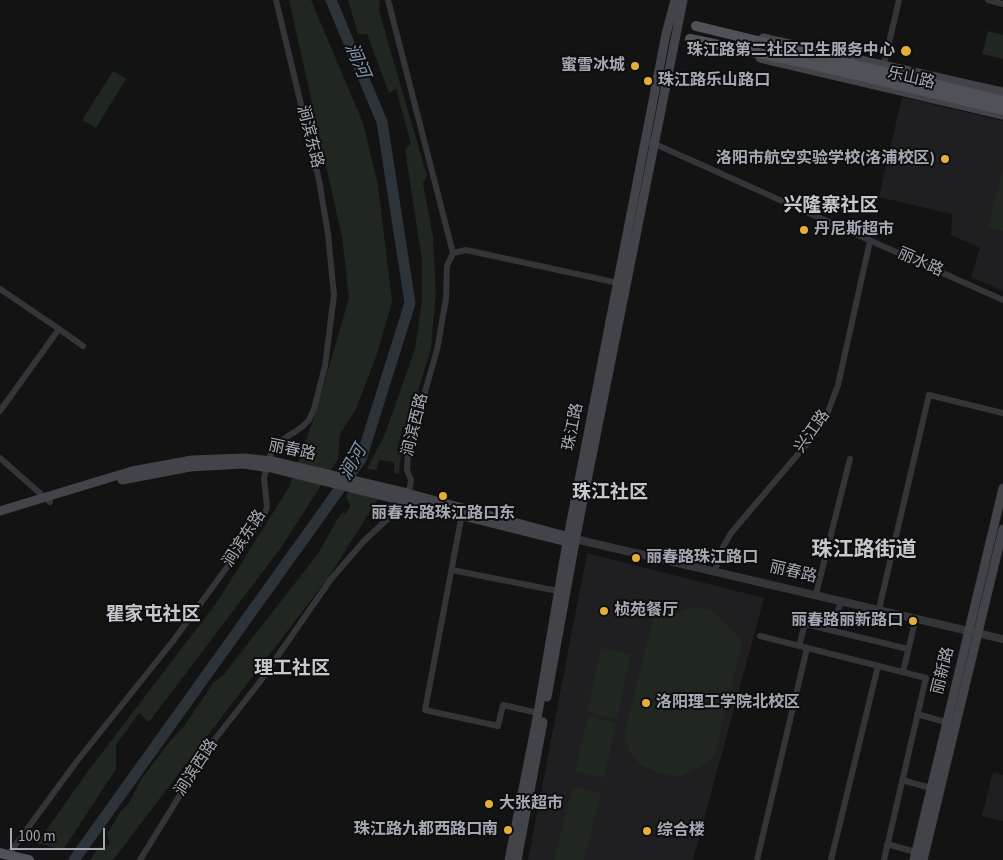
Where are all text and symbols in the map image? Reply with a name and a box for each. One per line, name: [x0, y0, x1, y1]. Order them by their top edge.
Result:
water label: 涧河: [339, 40, 373, 82]
place label: 珠江路第二社区卫生服务中心: [687, 41, 895, 61]
marker: 珠江路第二社区卫生服务中心: [899, 44, 913, 58]
place label: 蜜雪冰城: [561, 56, 625, 76]
marker: 蜜雪冰城: [629, 60, 641, 72]
street label: 乐山路: [885, 64, 937, 94]
place label: 珠江路乐山路口: [658, 71, 770, 91]
marker: 珠江路乐山路口: [642, 75, 654, 87]
street label: 涧滨东路: [292, 104, 326, 170]
place label: 洛阳市航空实验学校(洛浦校区): [716, 149, 935, 169]
marker: 洛阳市航空实验学校(洛浦校区): [939, 153, 951, 165]
district label: 兴隆寨社区: [784, 196, 878, 218]
place label: 丹尼斯超市: [814, 220, 894, 240]
marker: 丹尼斯超市: [798, 224, 810, 236]
street label: 丽水路: [894, 244, 946, 282]
street label: 涧滨西路: [399, 392, 433, 458]
street label: 珠江路: [560, 402, 588, 452]
street label: 兴江路: [791, 407, 835, 457]
street label: 丽春路: [267, 437, 317, 465]
water label: 涧河: [336, 442, 372, 484]
district label: 珠江社区: [572, 483, 648, 505]
marker: 丽春东路珠江路口东: [437, 490, 449, 502]
place label: 丽春东路珠江路口东: [371, 504, 515, 524]
street label: 涧滨东路: [220, 507, 270, 571]
district label: 珠江路街道: [812, 538, 916, 564]
place label: 丽春路珠江路口: [646, 548, 758, 568]
marker: 丽春路珠江路口: [630, 552, 642, 564]
street label: 丽春路: [767, 558, 819, 588]
place label: 桢苑餐厅: [614, 601, 678, 621]
district label: 瞿家屯社区: [106, 605, 200, 627]
marker: 桢苑餐厅: [598, 605, 610, 617]
place label: 丽春路丽新路口: [791, 611, 903, 631]
marker: 丽春路丽新路口: [907, 615, 919, 627]
street label: 丽新路: [929, 645, 959, 697]
district label: 理工社区: [254, 659, 330, 681]
place label: 洛阳理工学院北校区: [656, 693, 800, 713]
marker: 洛阳理工学院北校区: [640, 697, 652, 709]
street label: 涧滨西路: [172, 736, 222, 800]
place label: 大张超市: [499, 794, 563, 814]
marker: 大张超市: [483, 798, 495, 810]
scale bar: [12, 818, 108, 850]
place label: 珠江路九都西路口南: [354, 820, 498, 840]
place label: 综合楼: [657, 821, 705, 841]
marker: 珠江路九都西路口南: [502, 824, 514, 836]
marker: 综合楼: [641, 825, 653, 837]
text: 100 m: [18, 826, 56, 847]

